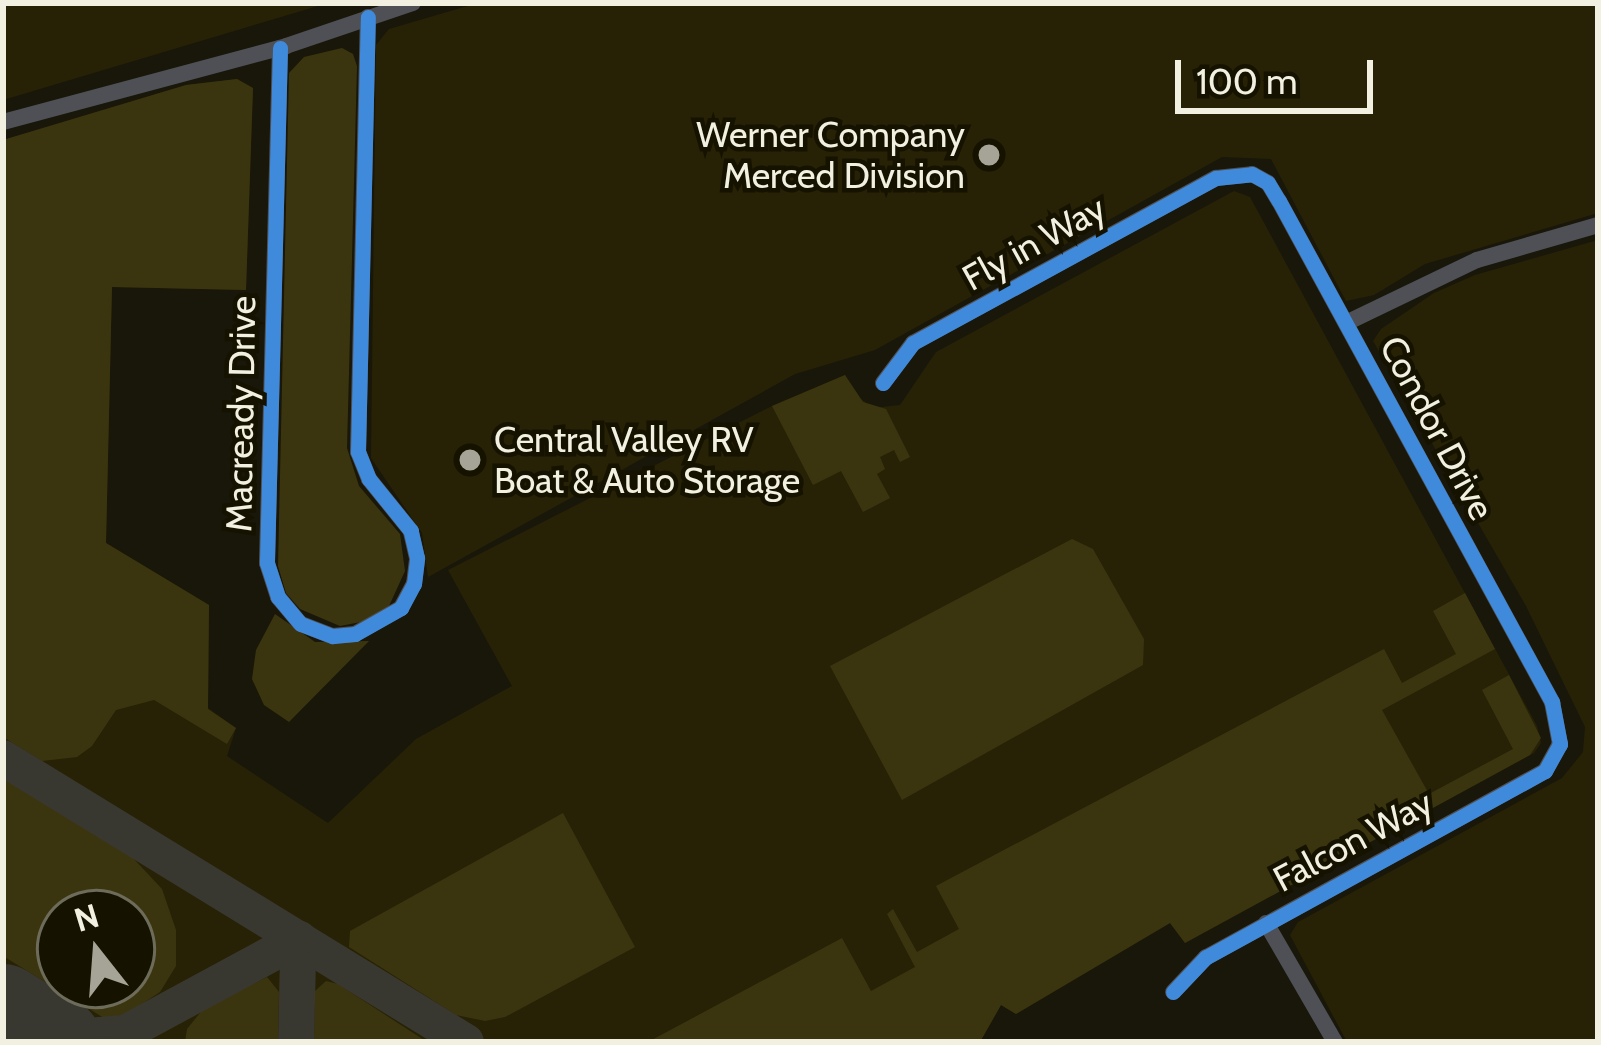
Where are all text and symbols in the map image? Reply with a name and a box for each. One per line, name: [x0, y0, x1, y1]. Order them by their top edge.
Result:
scale bar: [1181, 36, 1379, 110]
text: 100 m: [1196, 59, 1298, 103]
place label: Werner Company Merced Division: [696, 112, 965, 197]
marker: Werner Company Merced Division: [976, 142, 1002, 168]
street label: Fly in Way: [955, 186, 1113, 300]
street label: Macready Drive: [217, 296, 265, 532]
street label: Condor Drive: [1371, 329, 1503, 527]
place label: Central Valley RV Boat & Auto Storage: [494, 417, 800, 502]
marker: Central Valley RV Boat & Auto Storage: [457, 447, 483, 473]
street label: Falcon Way: [1266, 781, 1440, 901]
north arrow: [36, 889, 156, 1009]
text: N: [69, 895, 103, 940]

